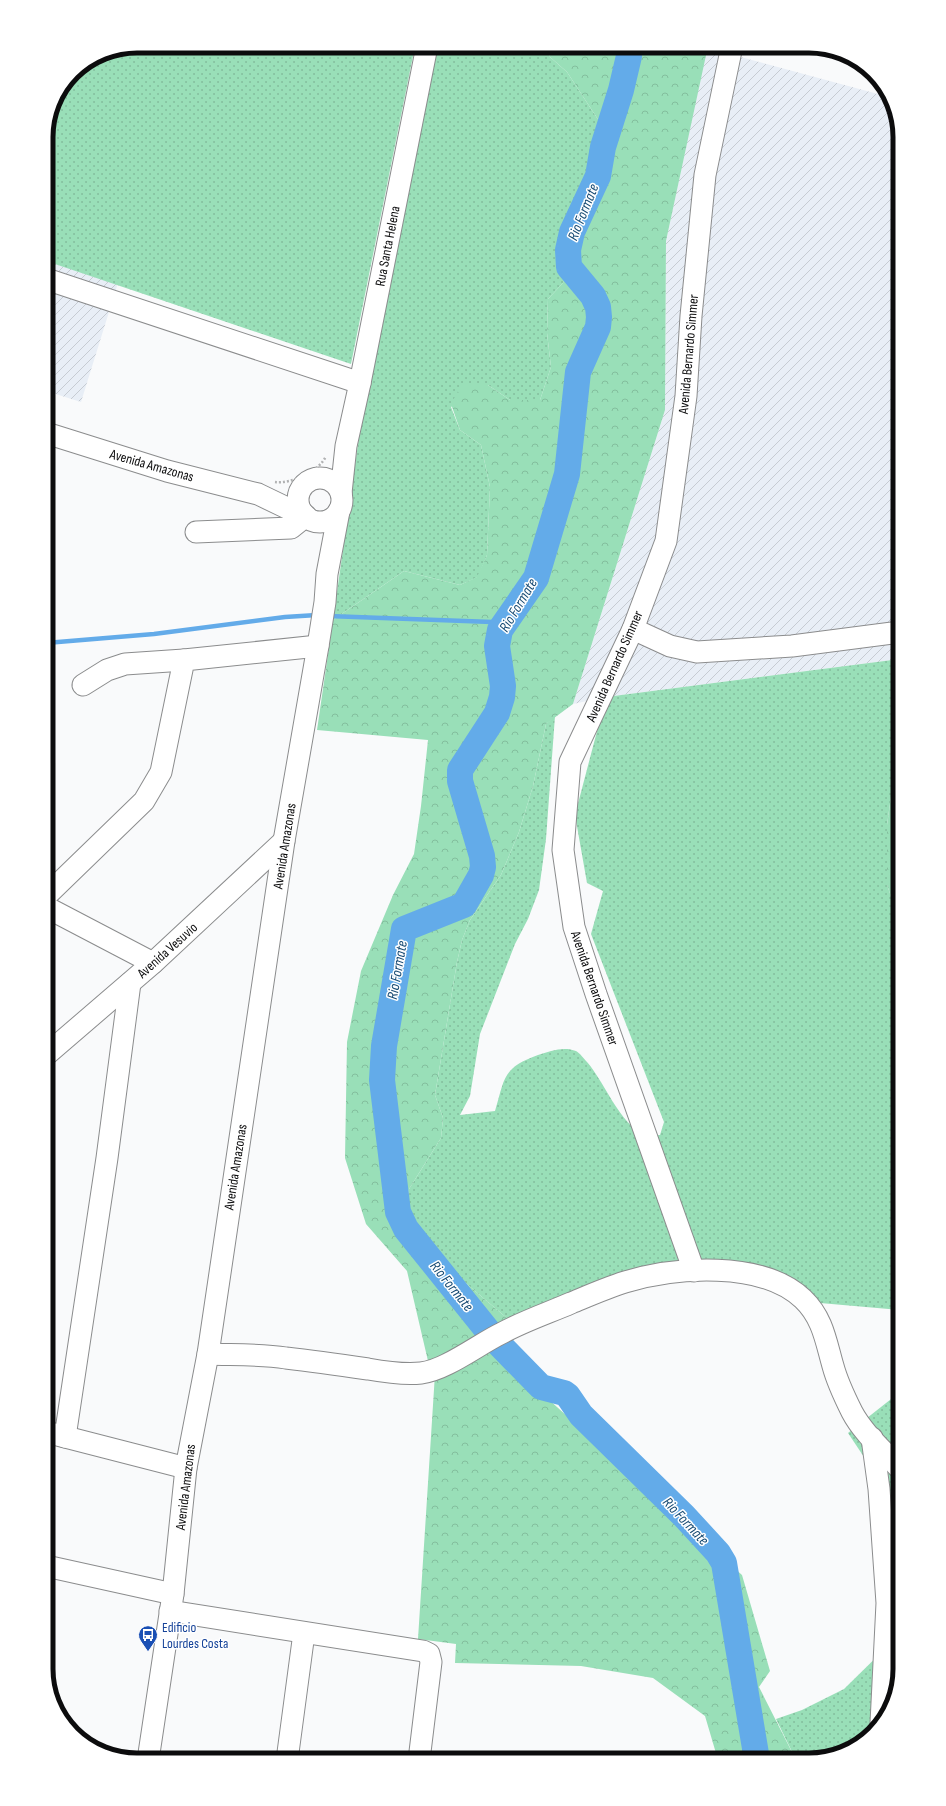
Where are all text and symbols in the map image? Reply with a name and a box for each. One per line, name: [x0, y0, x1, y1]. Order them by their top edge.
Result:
water label: Rio Formate: [564, 181, 603, 243]
street label: Rua Santa Helena: [371, 204, 404, 288]
street label: Avenida Bernardo Simmer: [675, 294, 702, 416]
street label: Avenida Amazonas: [107, 445, 196, 486]
water label: Rio Formate: [495, 575, 542, 636]
street label: Avenida Bernardo Simmer: [582, 608, 647, 725]
street label: Avenida Amazonas: [269, 802, 300, 891]
street label: Avenida Vesuvio: [133, 919, 201, 982]
street label: Avenida Bernardo Simmer: [567, 928, 622, 1048]
water label: Rio Formate: [383, 939, 412, 1001]
street label: Avenida Amazonas: [220, 1123, 251, 1212]
water label: Rio Formate: [426, 1257, 478, 1315]
street label: Avenida Amazonas: [172, 1443, 199, 1532]
water label: Rio Formate: [658, 1493, 713, 1550]
place label: Edificio Lourdes Costa: [162, 1619, 228, 1652]
bus stop icon: Edificio Lourdes Costa: [137, 1624, 159, 1652]

